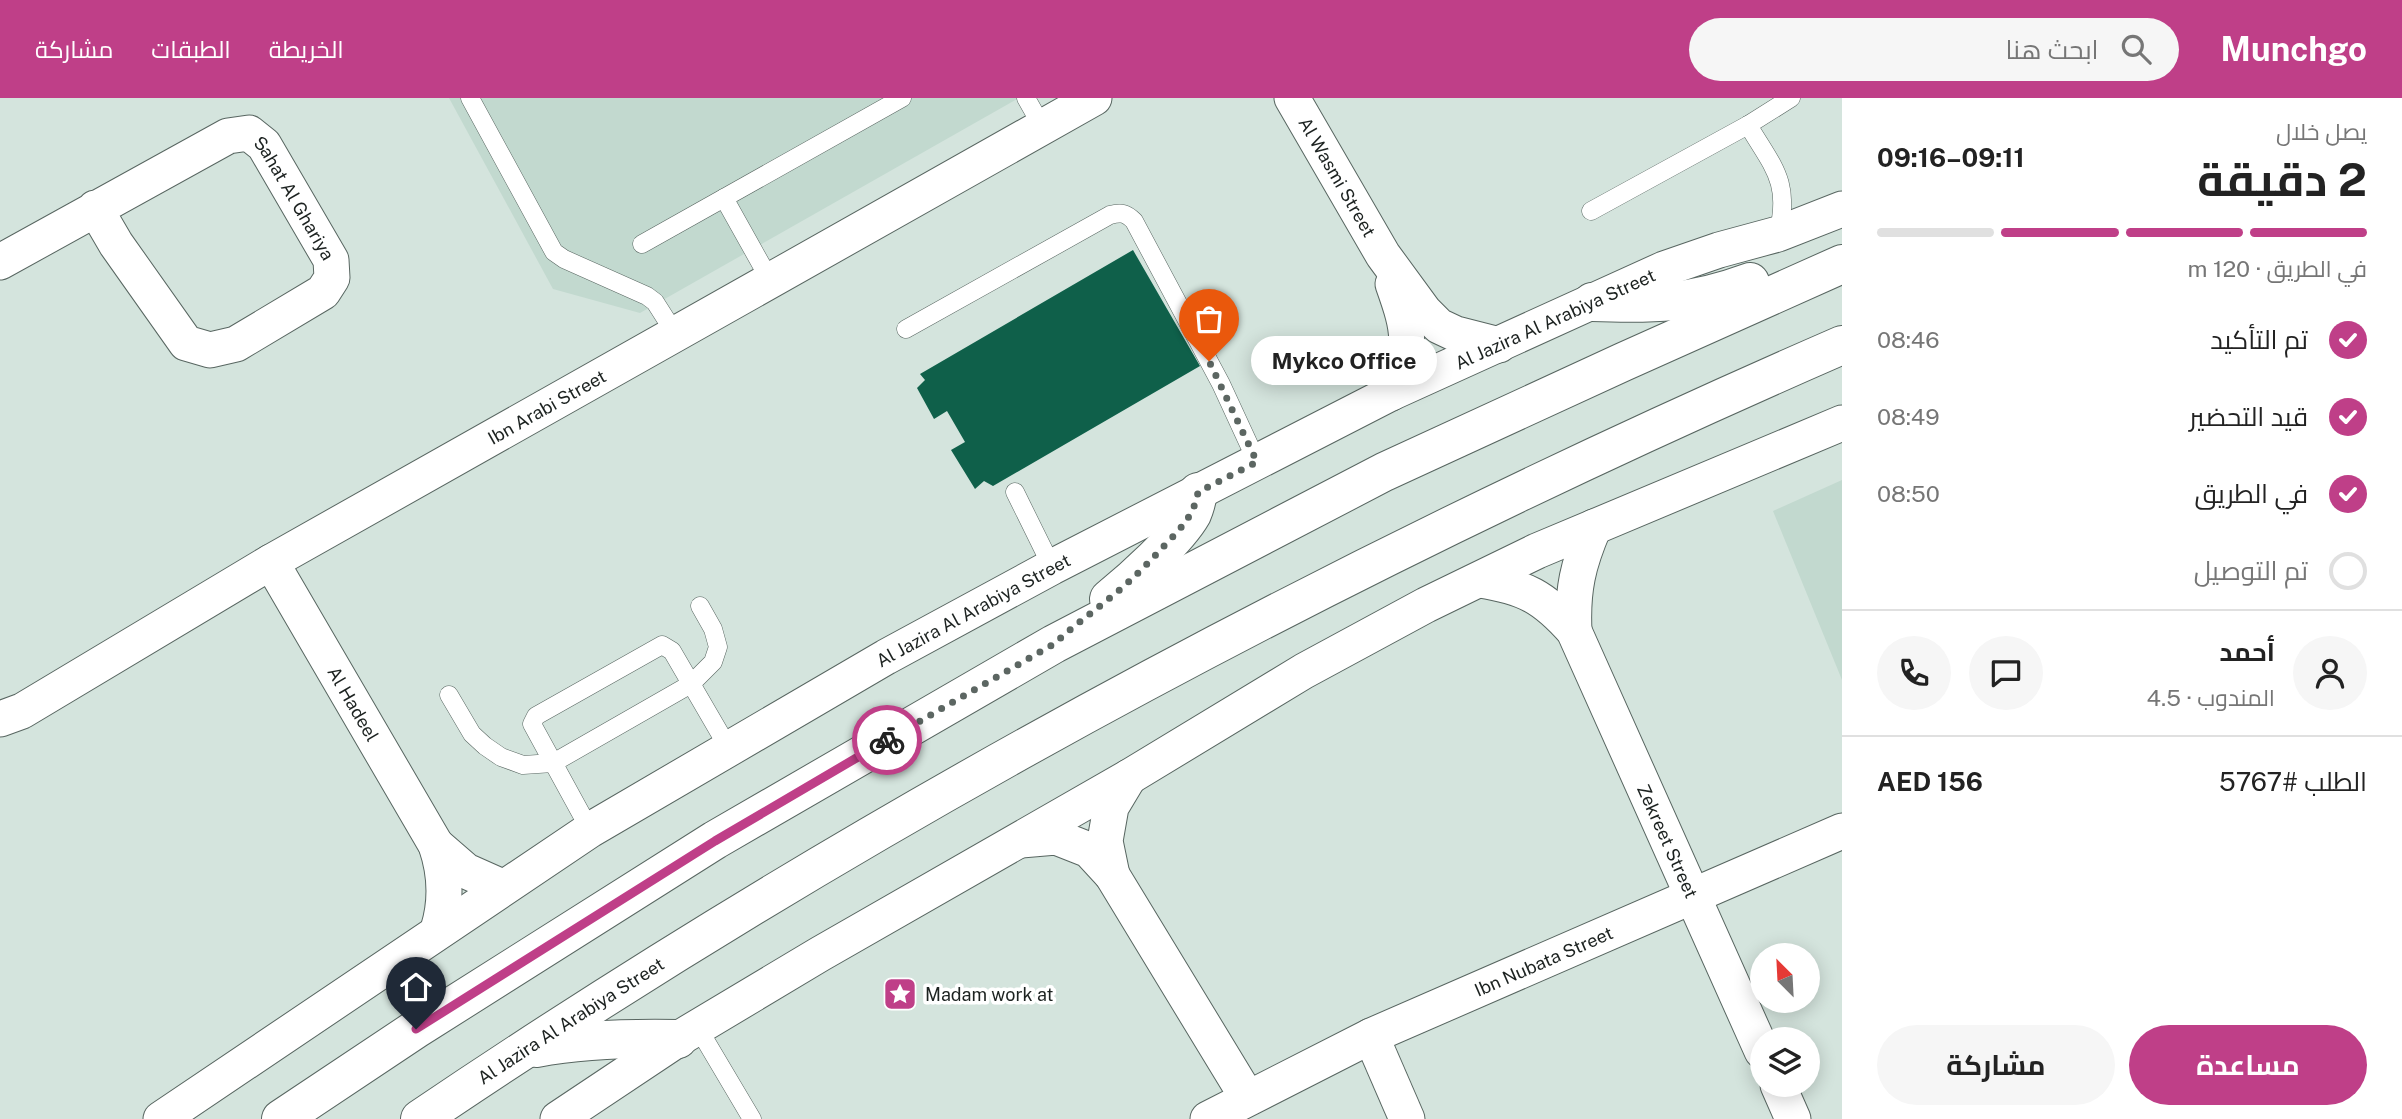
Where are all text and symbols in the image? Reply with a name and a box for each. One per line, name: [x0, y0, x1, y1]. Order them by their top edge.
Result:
search box: [1689, 18, 2179, 81]
icon: search: [2117, 30, 2155, 68]
text: Munchgo: [2221, 30, 2367, 68]
text: ابحث هنا: [2005, 34, 2099, 65]
text: مشاركة: [35, 35, 113, 63]
text: الطبقات: [151, 35, 231, 63]
text: الخريطة: [269, 35, 344, 63]
street label: Al Wasmi Street: [1295, 113, 1380, 240]
text: يصل خلال: [2276, 118, 2367, 145]
street label: Sahat Al Ghariya: [250, 131, 339, 264]
text: 09:11–09:16: [1877, 142, 2025, 173]
text: 2 دقيقة: [2197, 152, 2367, 206]
text: في الطريق · 120 m: [2188, 255, 2367, 282]
street label: Al Jazira Al Arabiya Street: [1452, 264, 1658, 373]
pin: [1179, 289, 1239, 361]
icon: bag: [1190, 300, 1228, 338]
icon: check: [2329, 321, 2367, 359]
text: تم التأكيد: [2210, 324, 2308, 355]
text: 08:46: [1877, 326, 1940, 353]
callout: Mykco Office: [1251, 336, 1436, 386]
text: Mykco Office: [1271, 347, 1417, 374]
street label: Ibn Arabi Street: [484, 365, 609, 448]
icon: check: [2329, 398, 2367, 436]
text: قيد التحضير: [2189, 401, 2308, 432]
text: 08:49: [1877, 403, 1940, 430]
icon: check: [2329, 475, 2367, 513]
text: في الطريق: [2194, 478, 2308, 509]
text: 08:50: [1877, 480, 1940, 507]
street label: Al Jazira Al Arabiya Street: [872, 549, 1074, 671]
text: تم التوصيل: [2194, 555, 2308, 586]
button: phone: [1877, 636, 1951, 710]
button: chat: [1969, 636, 2043, 710]
text: أحمد: [2219, 636, 2275, 667]
button: person: [2293, 636, 2367, 710]
street label: Al Hadeel: [324, 663, 384, 745]
text: المندوب · 4.5: [2147, 684, 2275, 711]
courier: [852, 705, 922, 775]
icon: bike: [868, 721, 906, 759]
text: AED 156: [1877, 766, 1983, 797]
text: الطلب #5767: [2219, 766, 2367, 797]
street label: Zekreet Street: [1633, 781, 1703, 901]
street label: Ibn Nubata Street: [1471, 922, 1616, 1000]
north arrow: [1750, 943, 1820, 1013]
map controls: [1750, 943, 1820, 1097]
street label: Al Jazira Al Arabiya Street: [473, 953, 668, 1088]
pin: [386, 957, 446, 1029]
icon: home: [397, 968, 435, 1006]
place icon: Madam work at: [881, 975, 919, 1013]
place label: Madam work at: [925, 984, 1053, 1005]
button: مشاركة: [1877, 1025, 2115, 1105]
button: مساعدة: [2129, 1025, 2367, 1105]
button: layers: [1750, 1027, 1820, 1097]

